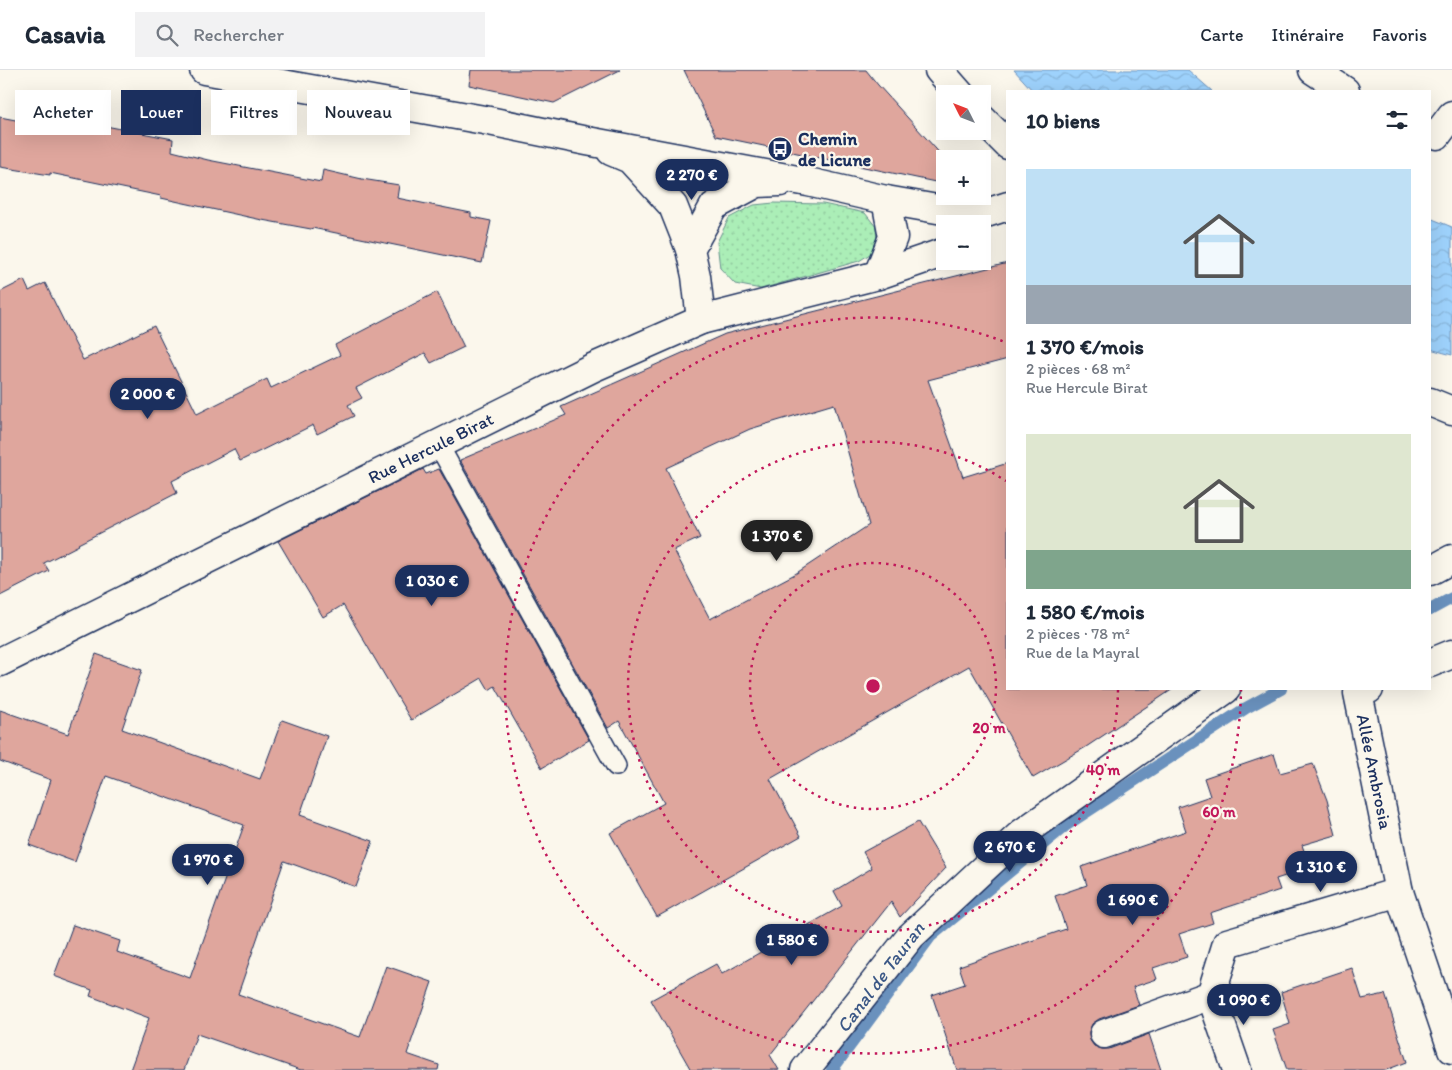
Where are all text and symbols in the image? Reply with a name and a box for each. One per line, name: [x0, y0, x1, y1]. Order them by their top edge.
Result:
search box: [135, 12, 485, 57]
text: Casavia: [25, 20, 105, 49]
icon: search: [153, 21, 181, 49]
text: Rechercher: [193, 23, 284, 46]
text: Carte: [1200, 24, 1244, 46]
text: Itinéraire: [1272, 24, 1344, 46]
text: Favoris: [1372, 24, 1427, 46]
north arrow: [936, 85, 991, 140]
map controls: [936, 85, 991, 270]
chip: Acheter: [15, 90, 111, 135]
chip: Louer: [121, 90, 201, 135]
chip: Filtres: [211, 90, 297, 135]
chip: Nouveau: [307, 90, 410, 135]
icon: filters: [1383, 106, 1411, 134]
text: 10 biens: [1026, 108, 1100, 133]
place label: Chemin de Licune: [798, 128, 872, 171]
bus stop icon: Chemin de Licune: [767, 136, 793, 162]
button: +: [936, 150, 991, 205]
pin: 2 270 €: [646, 158, 738, 201]
text: 2 270 €: [667, 165, 717, 184]
icon: home: [1174, 201, 1264, 291]
button: −: [936, 215, 991, 270]
text: 1 370 €/mois: [1026, 334, 1144, 359]
text: 2 pièces · 68 m²: [1026, 359, 1131, 378]
pin: 2 000 €: [102, 378, 194, 420]
text: Rue Hercule Birat: [1026, 378, 1148, 397]
text: 2 000 €: [121, 384, 175, 403]
street label: Rue Hercule Birat: [364, 408, 497, 488]
icon: home: [1174, 466, 1264, 556]
pin: 1 370 €: [731, 520, 823, 562]
text: 1 370 €: [752, 526, 802, 545]
pin: 1 030 €: [386, 564, 478, 607]
text: 1 030 €: [406, 571, 458, 590]
text: 1 580 €/mois: [1026, 599, 1145, 624]
text: 2 pièces · 78 m²: [1026, 624, 1130, 643]
text: Rue de la Mayral: [1026, 643, 1140, 662]
centre of rings: [864, 677, 882, 695]
street label: Allée Ambrosia: [1352, 712, 1397, 832]
text: 20 m: [972, 719, 1006, 737]
text: 40 m: [1086, 761, 1121, 779]
text: 60 m: [1202, 803, 1236, 821]
pin: 2 670 €: [964, 830, 1056, 873]
text: 2 670 €: [984, 837, 1036, 856]
pin: 1 970 €: [162, 844, 254, 886]
text: 1 970 €: [183, 850, 233, 869]
pin: 1 310 €: [1275, 850, 1367, 893]
text: 1 310 €: [1296, 857, 1346, 876]
pin: 1 690 €: [1087, 884, 1179, 926]
text: 1 690 €: [1108, 890, 1158, 909]
water label: Canal de Tauran: [831, 917, 930, 1037]
pin: 1 580 €: [746, 924, 838, 966]
text: 1 580 €: [767, 930, 817, 949]
pin: 1 090 €: [1198, 984, 1290, 1026]
text: 1 090 €: [1218, 990, 1270, 1009]

